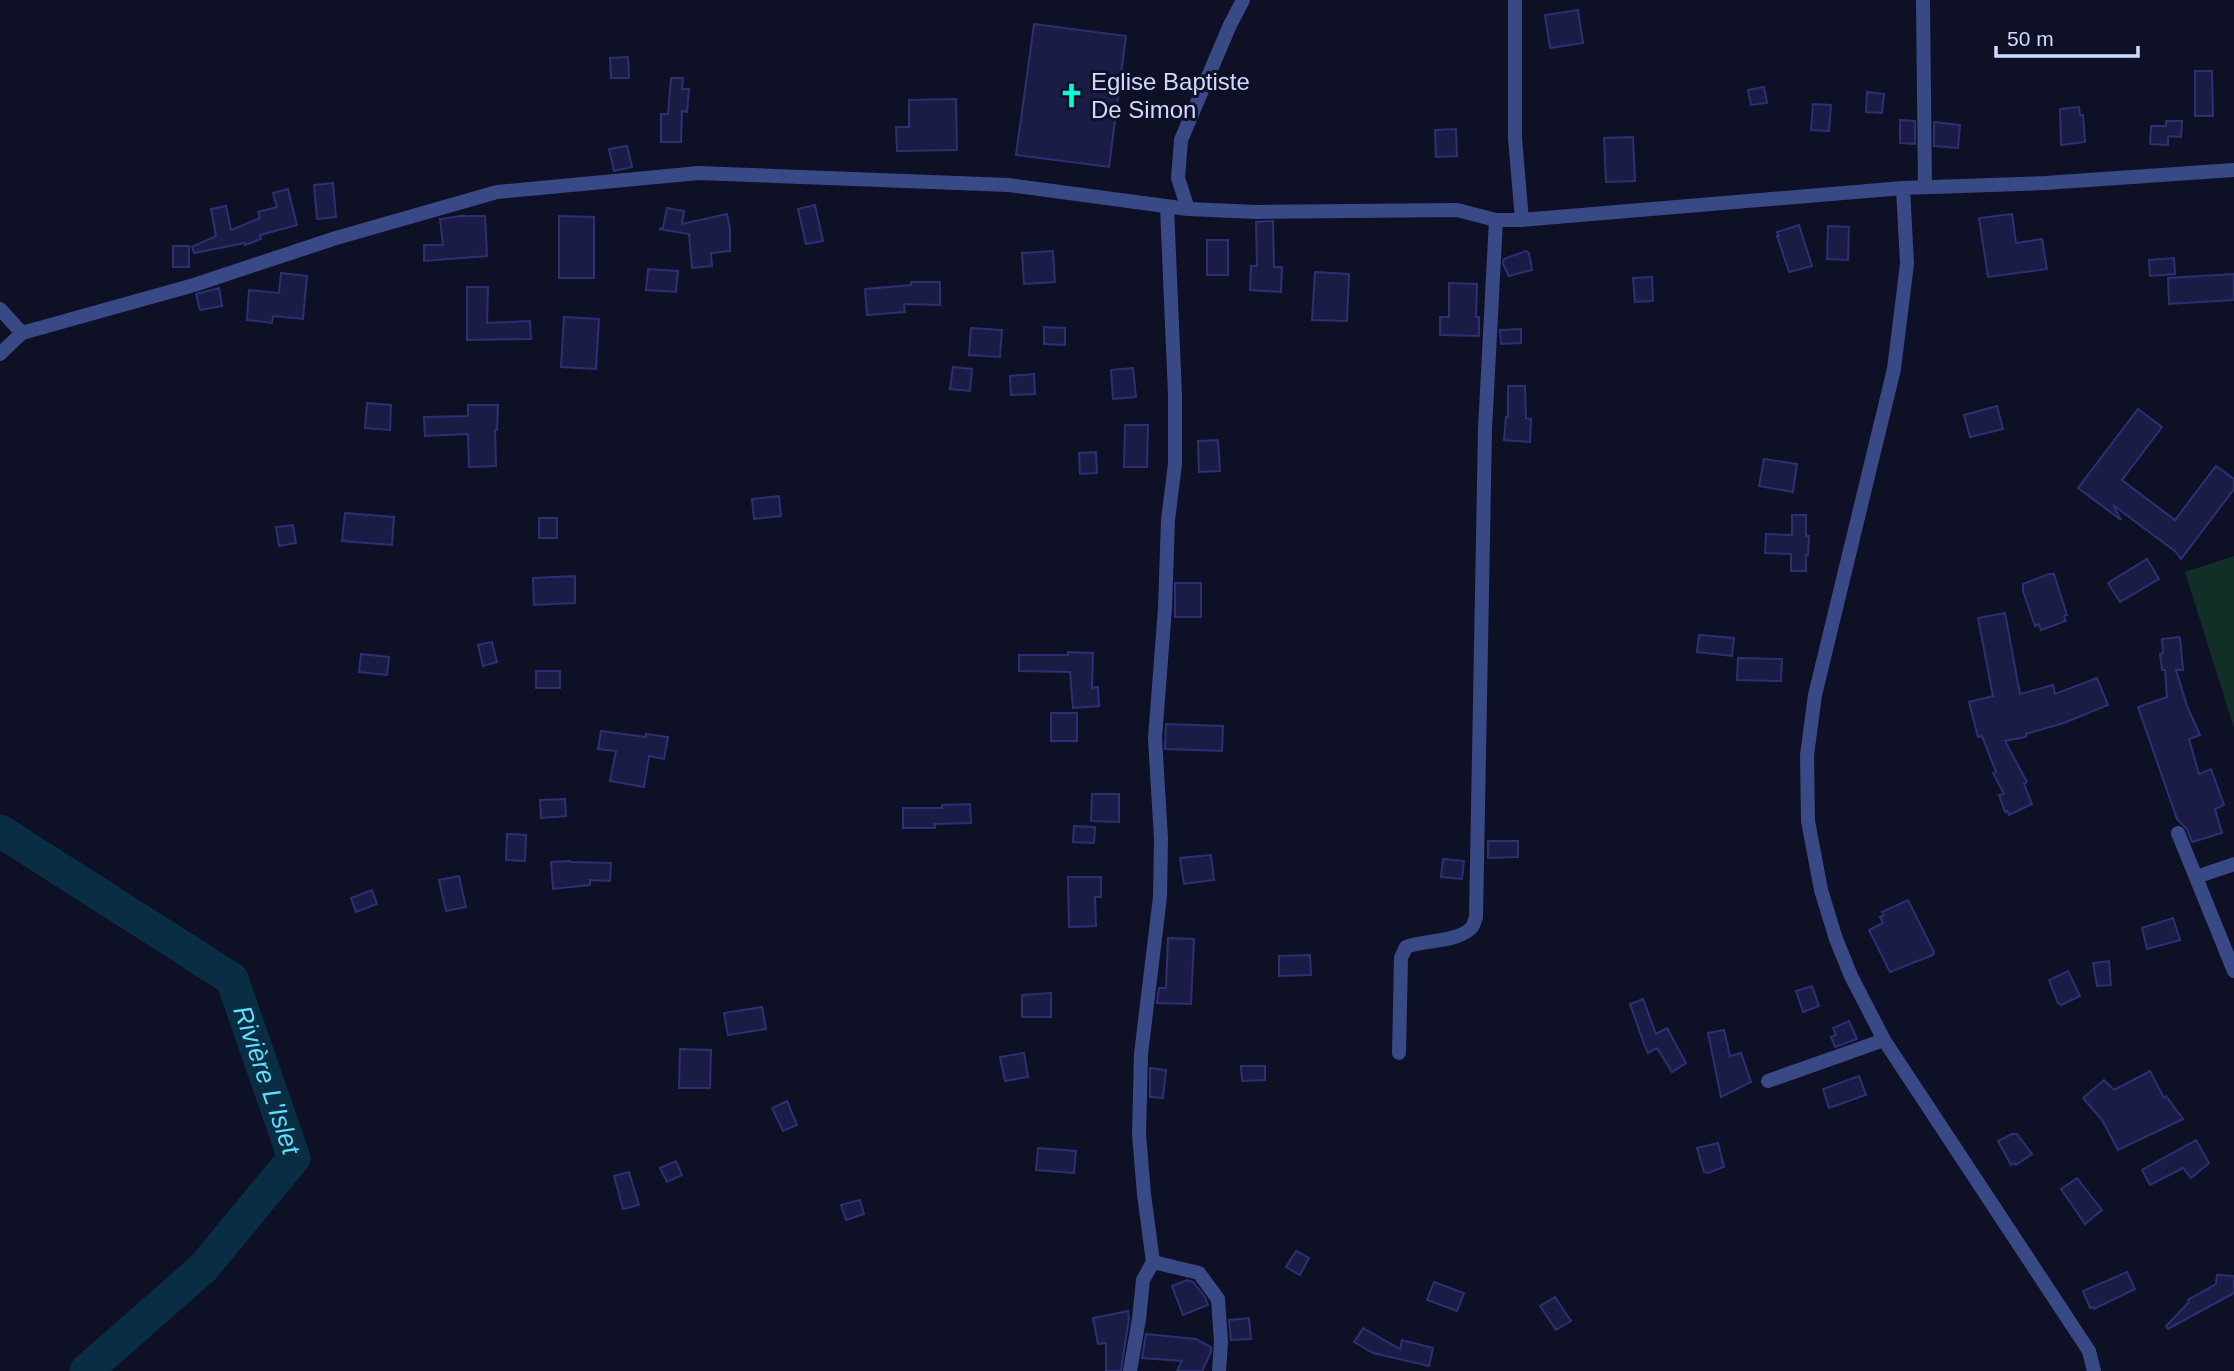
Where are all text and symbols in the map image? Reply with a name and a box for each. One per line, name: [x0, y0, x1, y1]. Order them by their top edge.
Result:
scale bar: [1996, 14, 2138, 58]
text: 50 m: [2007, 27, 2054, 50]
place label: Eglise Baptiste De Simon: [1091, 68, 1250, 123]
church icon: Eglise Baptiste De Simon: [1057, 81, 1085, 109]
water label: Rivière L'Islet: [227, 1002, 307, 1160]

